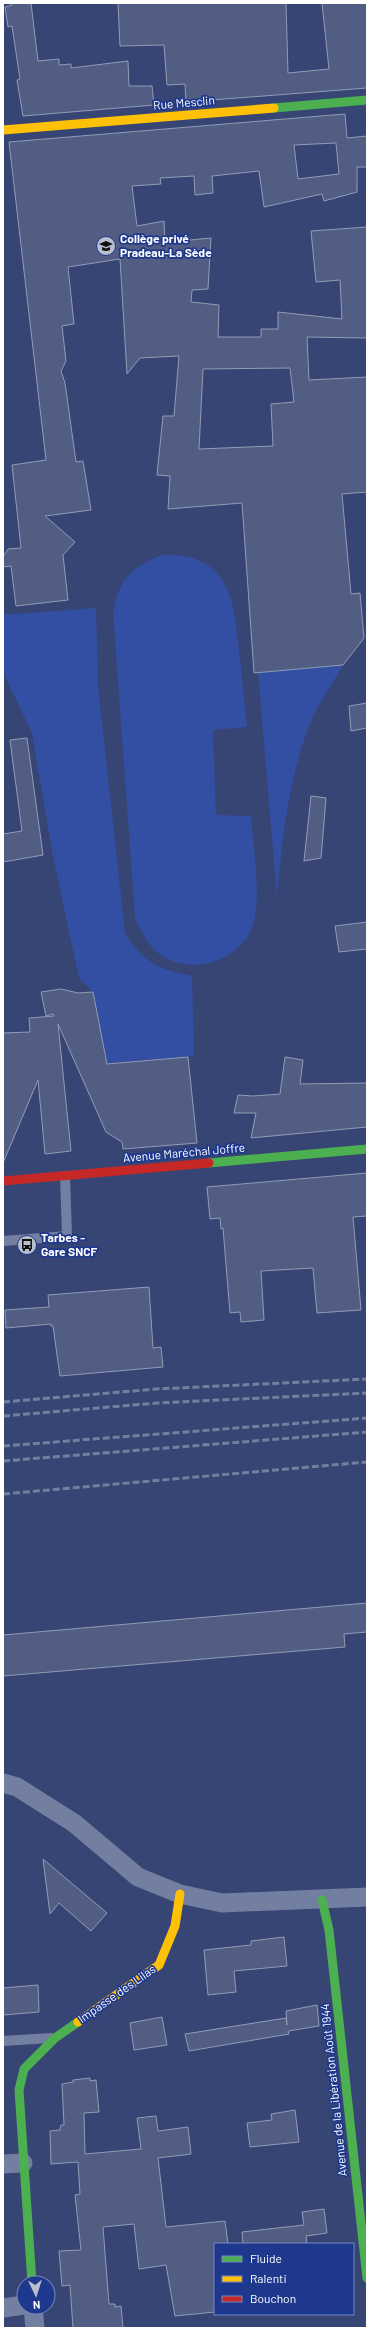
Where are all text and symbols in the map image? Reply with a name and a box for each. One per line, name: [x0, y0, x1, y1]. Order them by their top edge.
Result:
street label: Rue Mesclin: [153, 92, 215, 112]
place label: Collège privé Pradeau-La Sède: [120, 231, 212, 259]
school or university icon: Collège privé Pradeau-La Sède: [95, 235, 117, 257]
street label: Avenue Maréchal Joffre: [122, 1140, 246, 1164]
place label: Tarbes - Gare SNCF: [41, 1230, 97, 1258]
bus stop icon: Tarbes - Gare SNCF: [16, 1234, 38, 1256]
street label: Impasse des Lilas: [75, 1961, 158, 2025]
street label: Avenue de la Libération Août 1944: [317, 2003, 349, 2177]
legend: [214, 2243, 354, 2315]
text: Fluide: [250, 2251, 282, 2265]
text: Ralenti: [250, 2271, 287, 2285]
north arrow: [16, 2275, 56, 2315]
text: Bouchon: [250, 2291, 296, 2305]
text: N: [33, 2299, 41, 2312]

